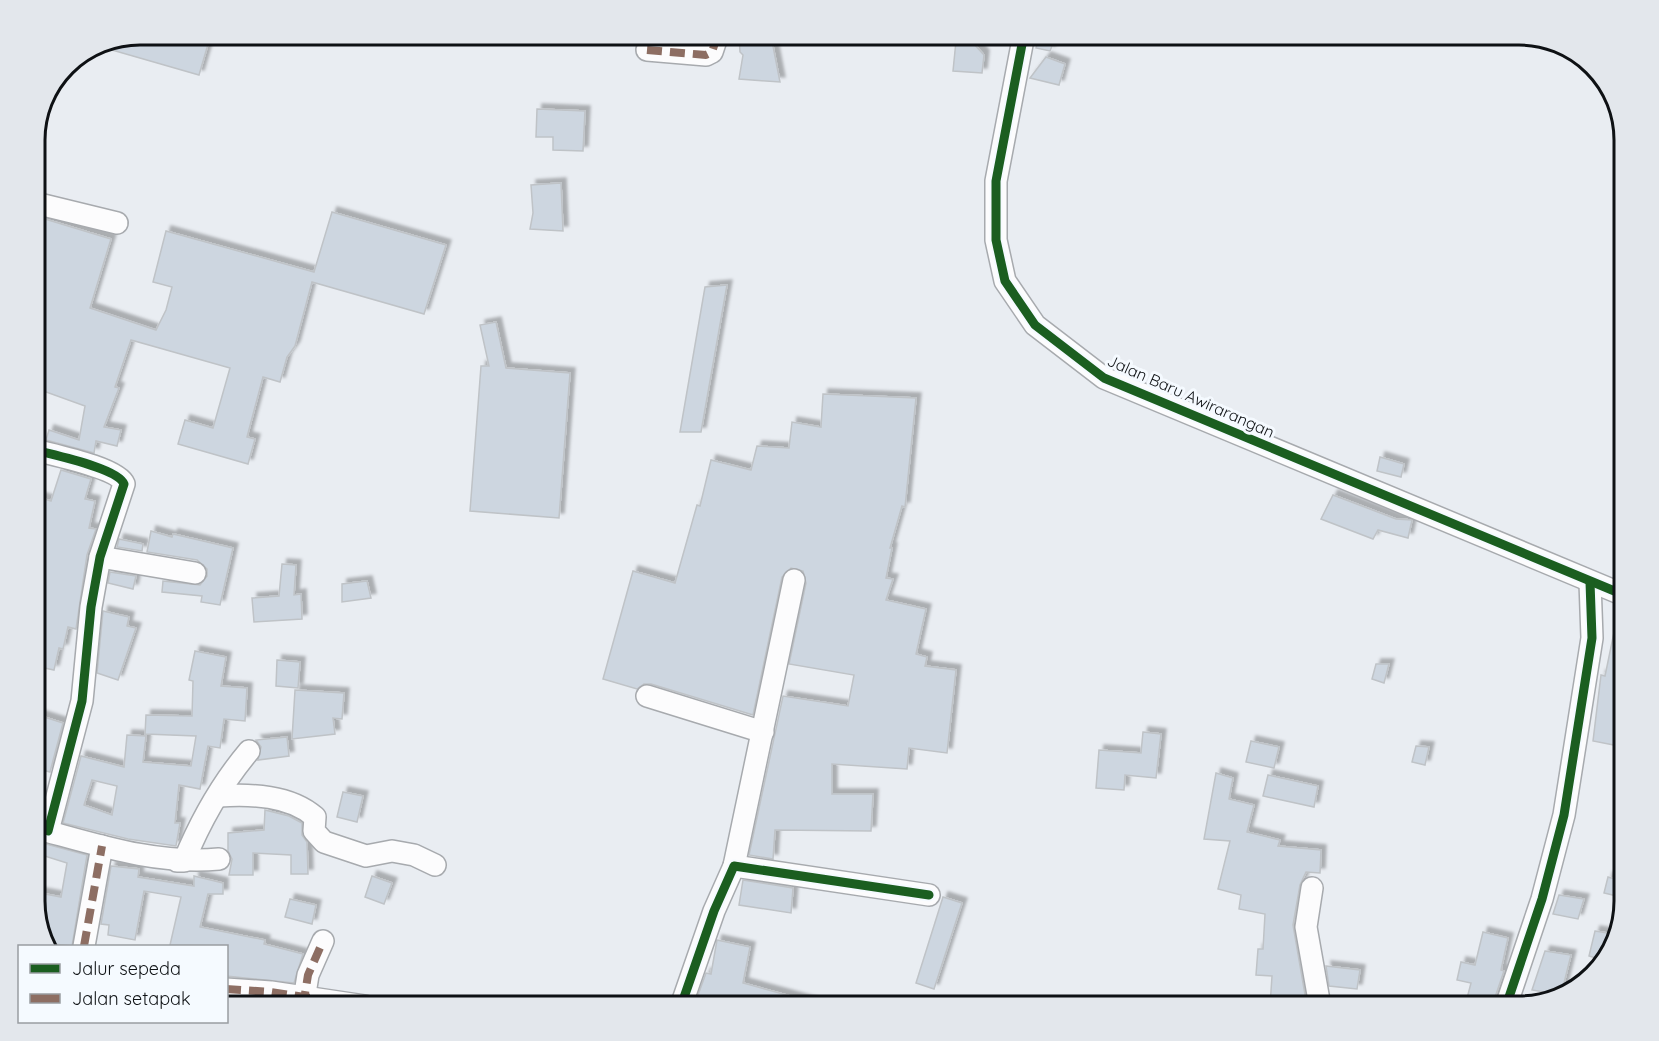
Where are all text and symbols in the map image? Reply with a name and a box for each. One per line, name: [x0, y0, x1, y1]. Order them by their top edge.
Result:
street label: Jalan Baru Awirarangan: [1104, 350, 1278, 442]
legend: [18, 945, 228, 1023]
text: Jalur sepeda: [72, 957, 181, 980]
text: Jalan setapak: [72, 987, 191, 1010]

